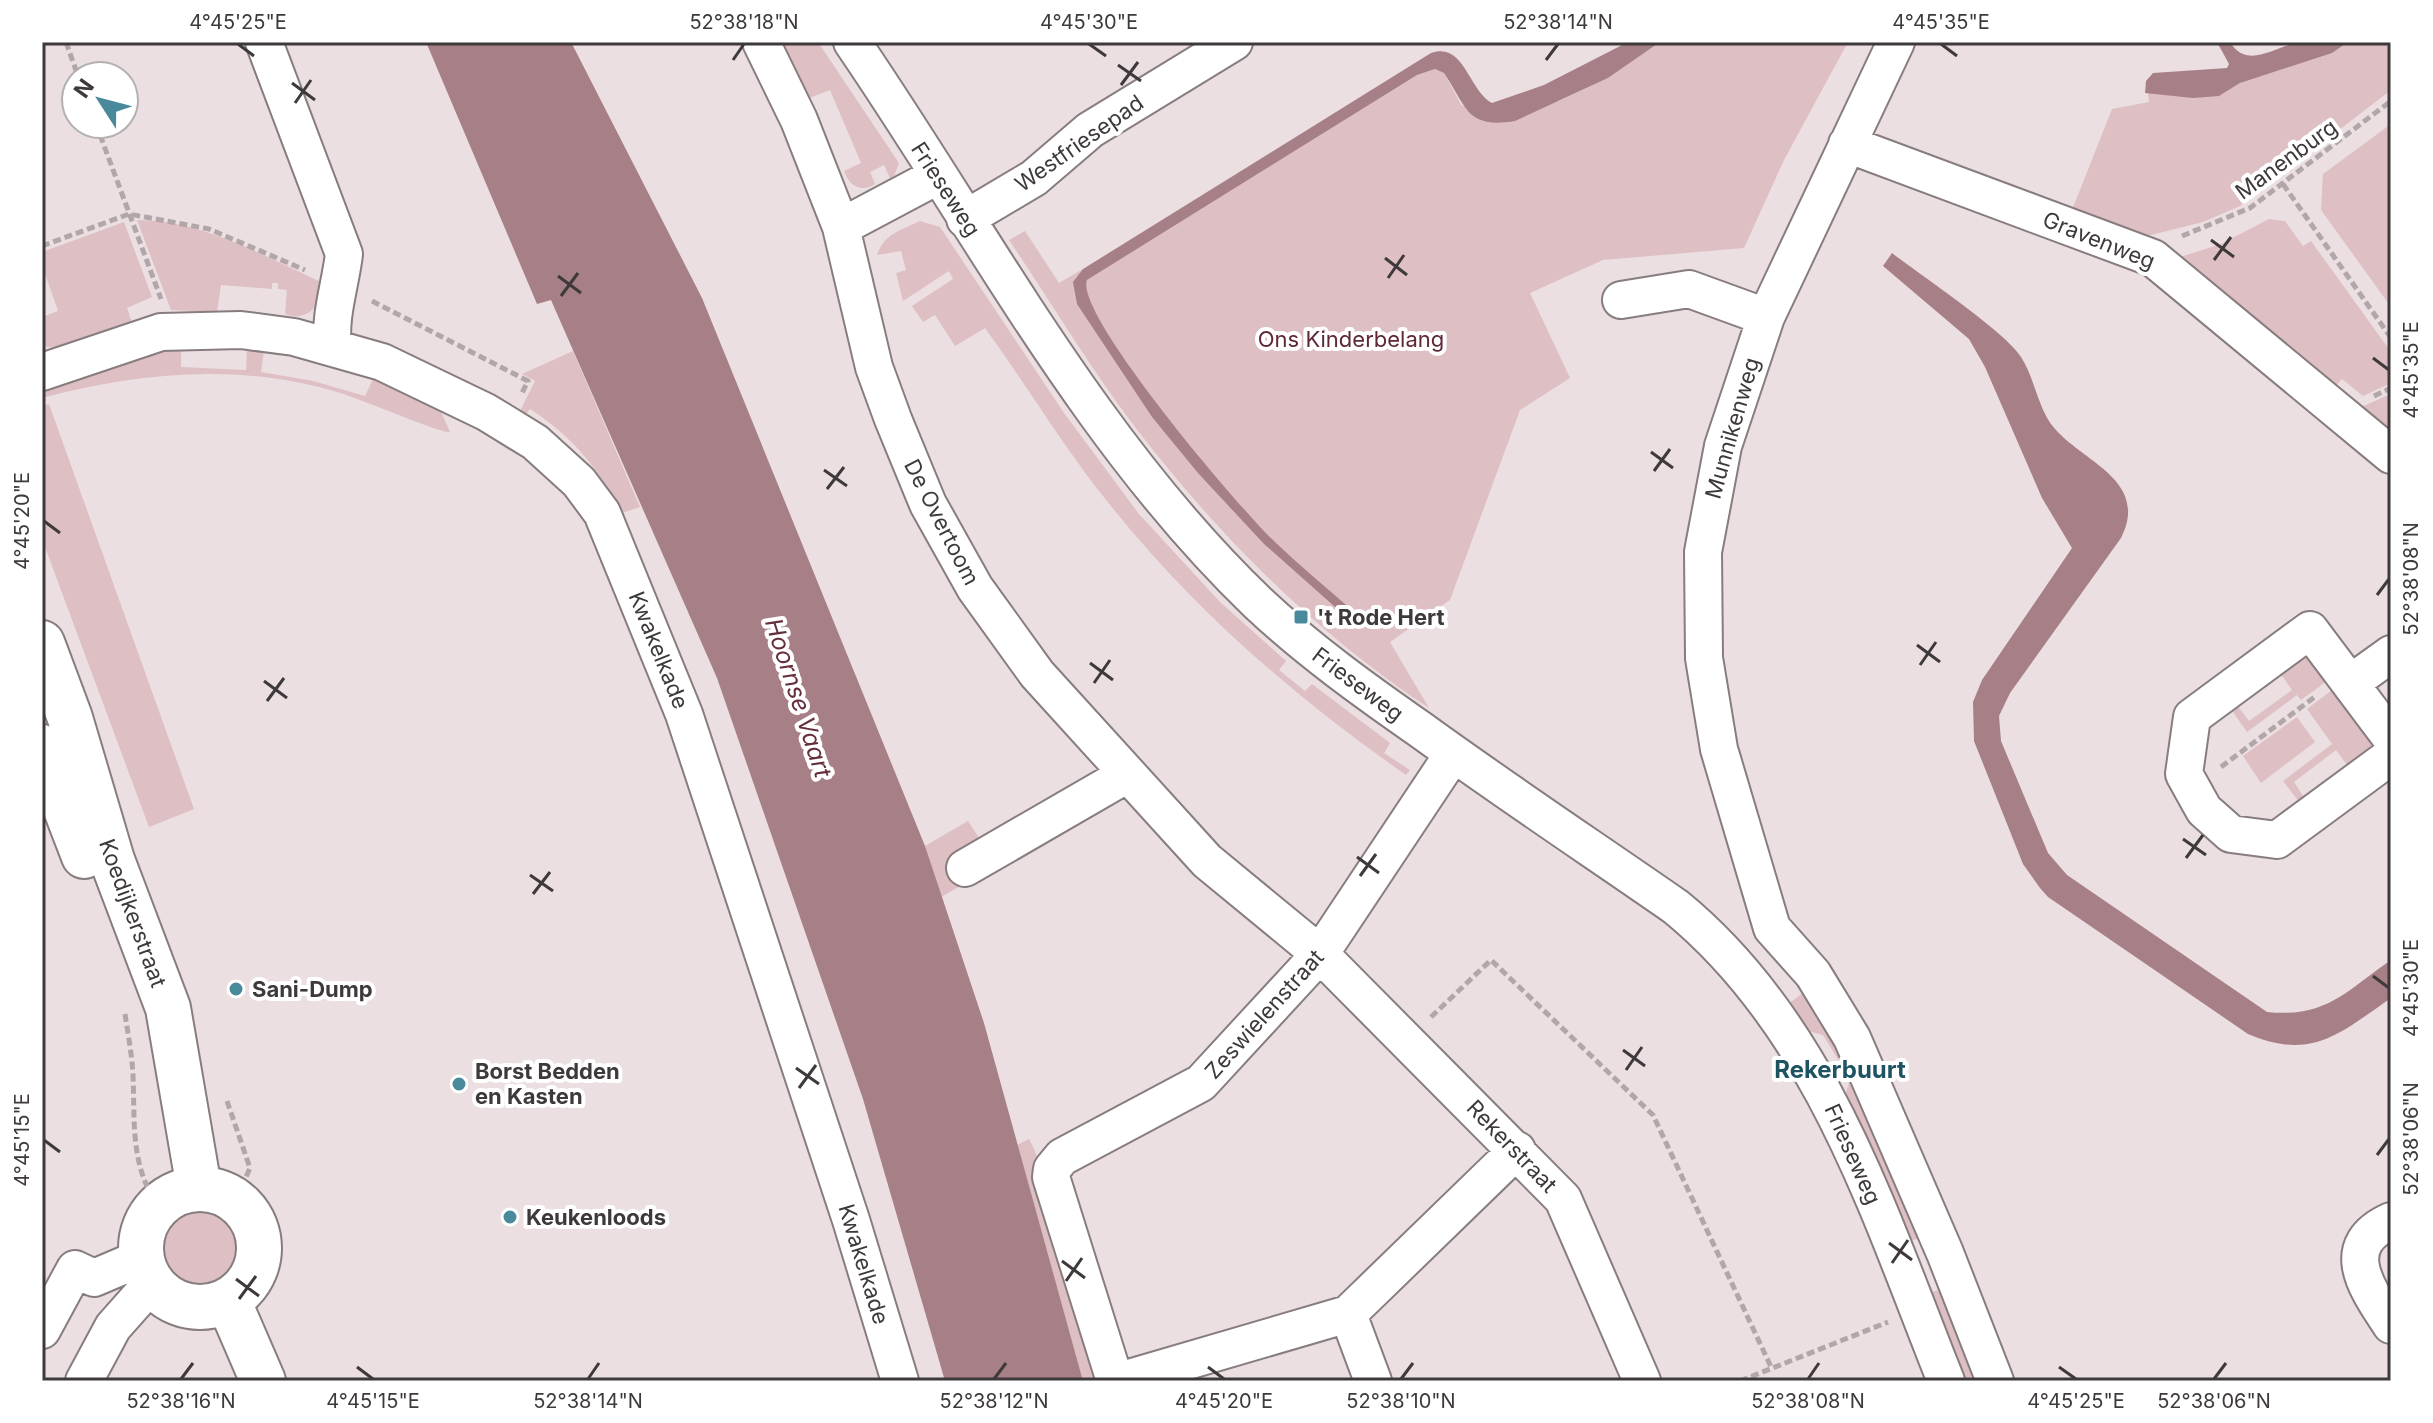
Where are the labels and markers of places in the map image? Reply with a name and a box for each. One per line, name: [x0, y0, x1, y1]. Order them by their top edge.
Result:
place label: 't Rode Hert: [1317, 604, 1445, 630]
marker: 't Rode Hert: [1292, 608, 1310, 626]
place label: Sani-Dump: [252, 976, 373, 1002]
marker: Sani-Dump: [227, 980, 245, 998]
place label: Borst Bedden en Kasten: [475, 1058, 620, 1109]
marker: Borst Bedden en Kasten: [450, 1075, 468, 1093]
place label: Keukenloods: [526, 1204, 666, 1230]
marker: Keukenloods: [501, 1208, 519, 1226]

